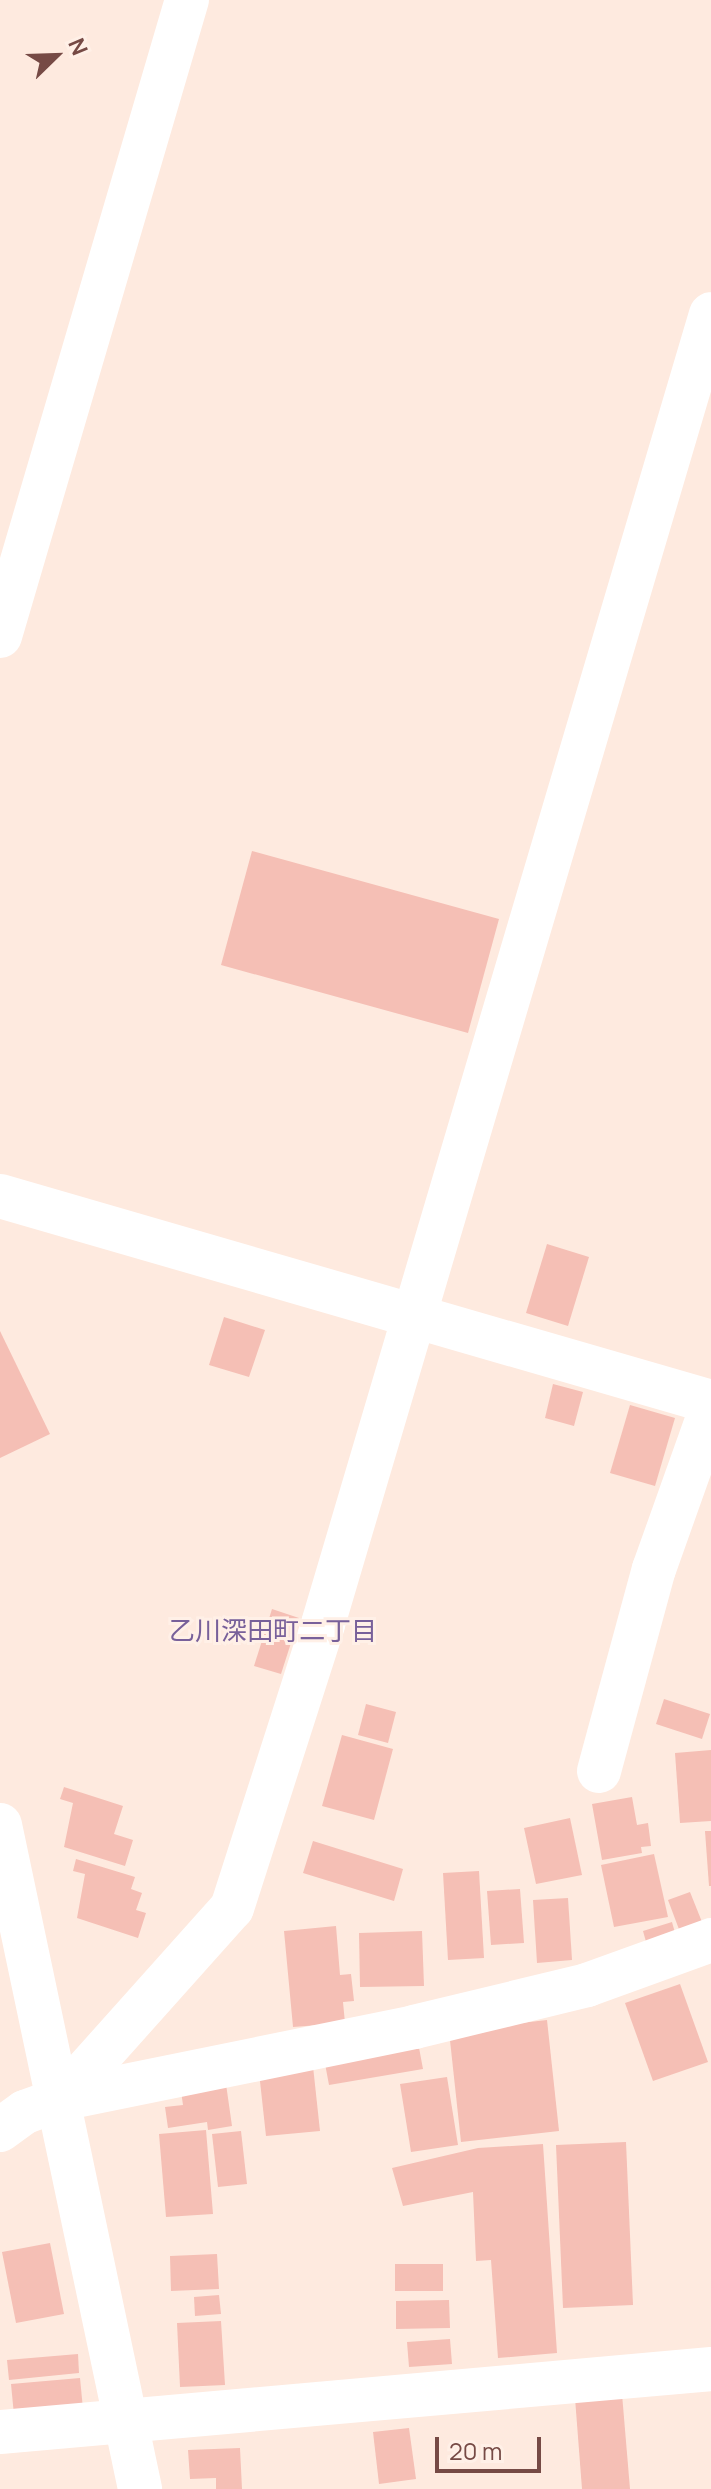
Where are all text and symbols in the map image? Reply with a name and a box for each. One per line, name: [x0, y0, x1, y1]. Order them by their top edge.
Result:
north arrow: [16, 16, 96, 96]
text: N: [61, 33, 95, 60]
district label: 乙川深田町二丁目: [169, 1615, 377, 1647]
scale bar: [439, 2421, 545, 2471]
text: 20 m: [449, 2434, 502, 2467]

